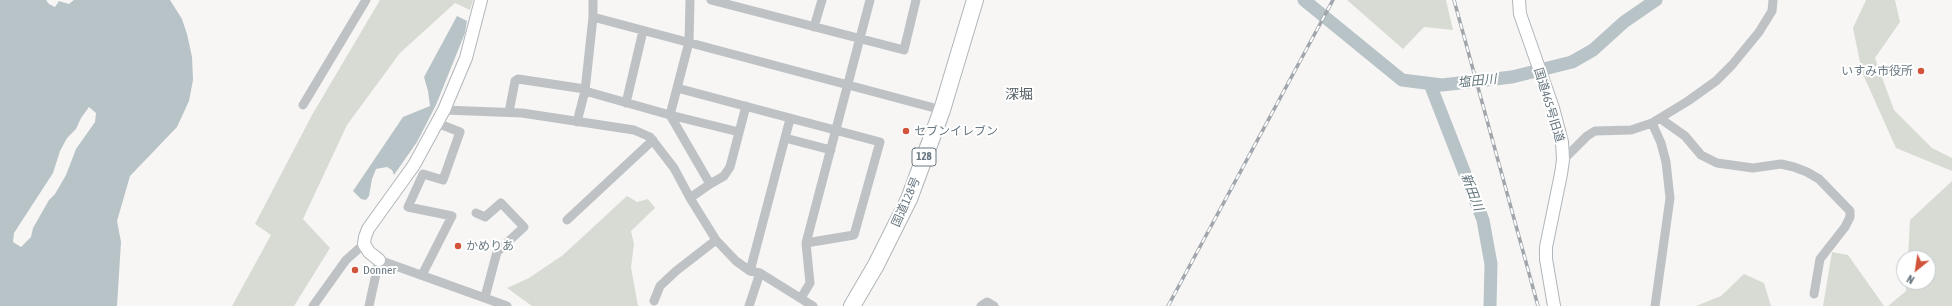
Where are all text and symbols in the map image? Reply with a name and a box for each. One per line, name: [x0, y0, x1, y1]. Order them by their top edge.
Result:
place label: いすみ市役所: [1841, 64, 1913, 78]
street label: 国道465号旧道: [1531, 66, 1567, 144]
marker: いすみ市役所: [1916, 66, 1926, 76]
water label: 塩田川: [1457, 71, 1497, 91]
district label: 深堀: [1005, 87, 1033, 103]
place label: セブンイレブン: [914, 124, 998, 138]
marker: セブンイレブン: [901, 126, 911, 136]
road number: 128: [912, 148, 936, 166]
water label: 新田川: [1458, 171, 1486, 213]
street label: 国道128号: [889, 175, 923, 229]
place label: かめりあ: [466, 239, 514, 253]
marker: かめりあ: [453, 241, 463, 251]
north arrow: [1896, 250, 1936, 290]
place label: Donner: [363, 263, 396, 277]
marker: Donner: [350, 265, 360, 275]
text: N: [1905, 273, 1916, 286]

